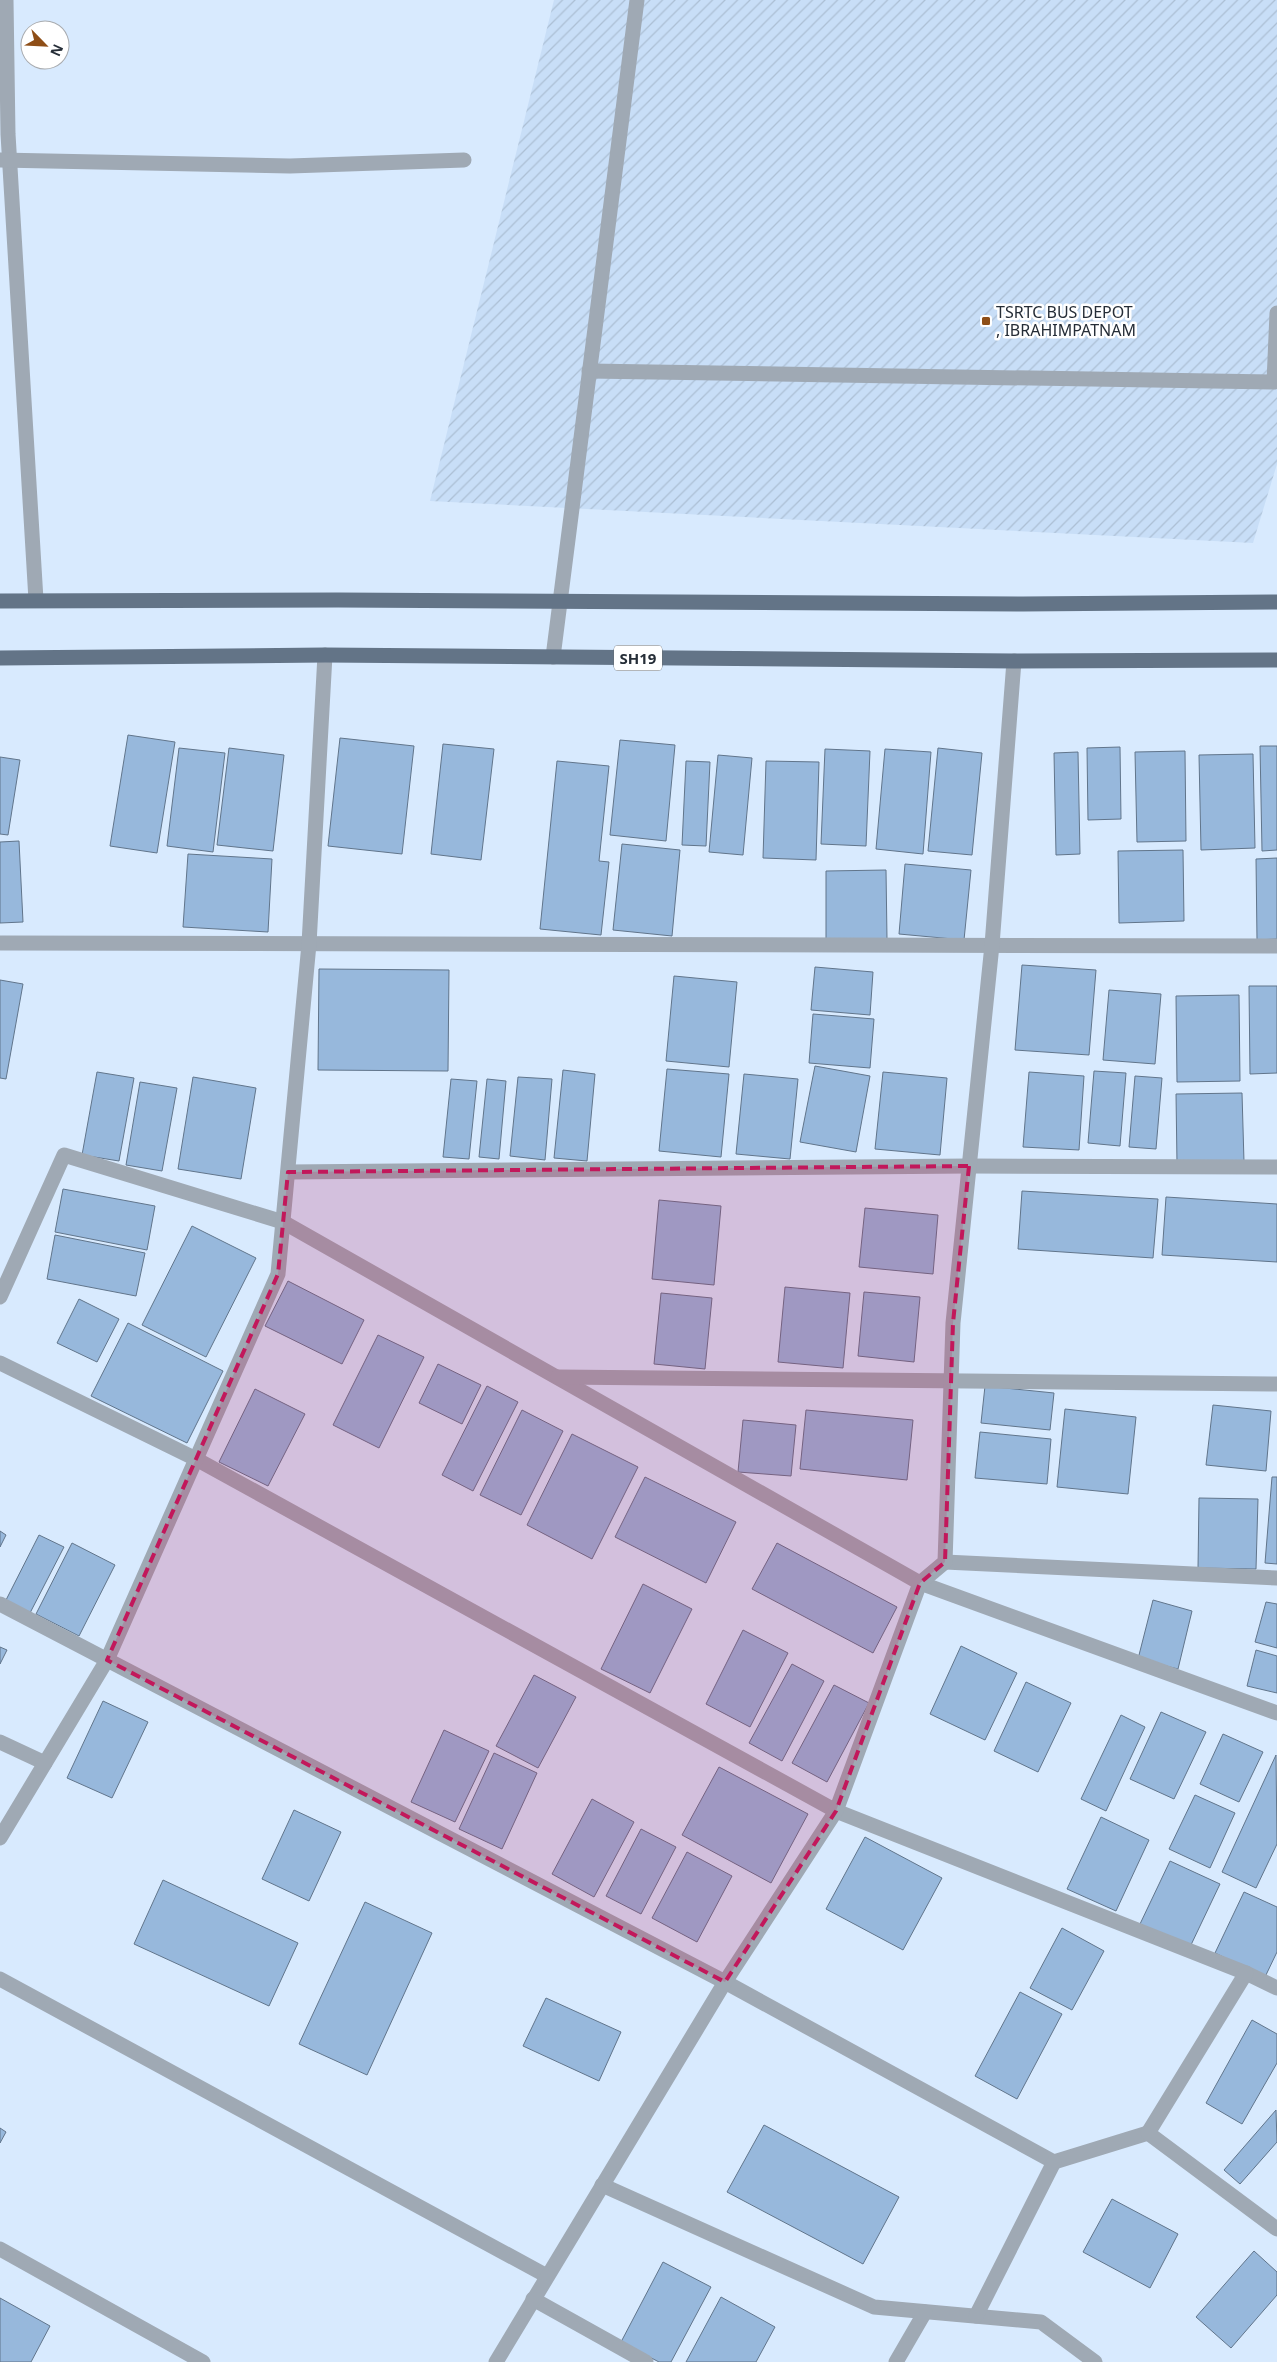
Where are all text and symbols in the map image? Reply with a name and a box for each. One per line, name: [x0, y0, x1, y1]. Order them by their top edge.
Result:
north arrow: [20, 20, 70, 70]
text: N: [46, 41, 68, 60]
place label: TSRTC BUS DEPOT , IBRAHIMPATNAM: [996, 301, 1136, 341]
marker: TSRTC BUS DEPOT , IBRAHIMPATNAM: [980, 315, 992, 327]
road number: SH19: [614, 646, 662, 670]

